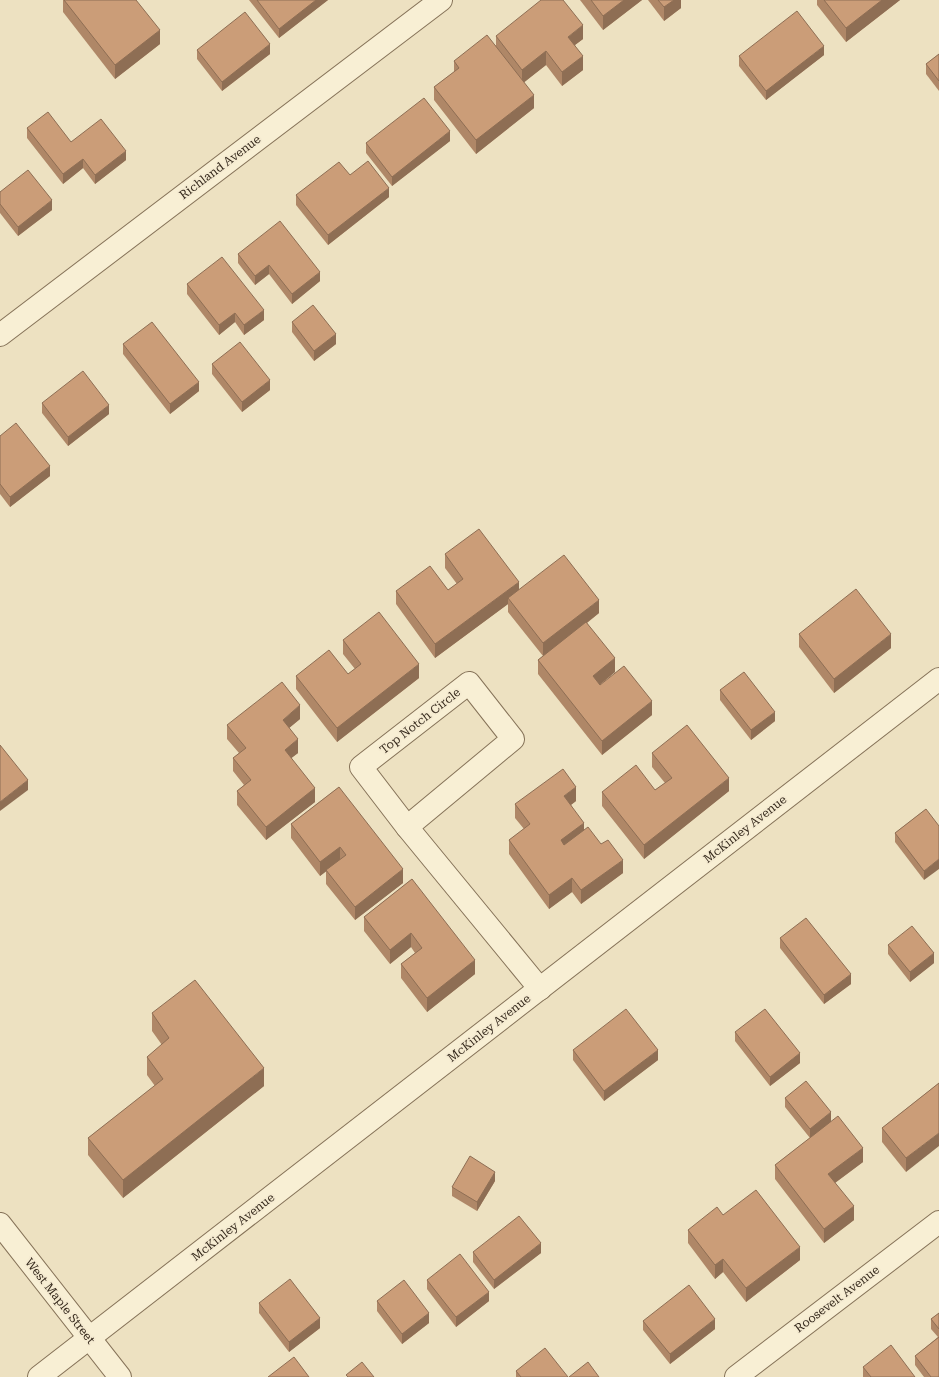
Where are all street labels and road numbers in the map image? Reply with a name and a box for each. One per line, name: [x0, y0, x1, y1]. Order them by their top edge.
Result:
street label: Richland Avenue: [177, 132, 264, 202]
street label: Top Notch Circle: [377, 685, 463, 757]
street label: McKinley Avenue: [701, 792, 790, 866]
street label: McKinley Avenue: [445, 991, 534, 1065]
street label: McKinley Avenue: [189, 1190, 278, 1264]
street label: West Maple Street: [22, 1255, 98, 1347]
street label: Roosevelt Avenue: [792, 1262, 882, 1335]

